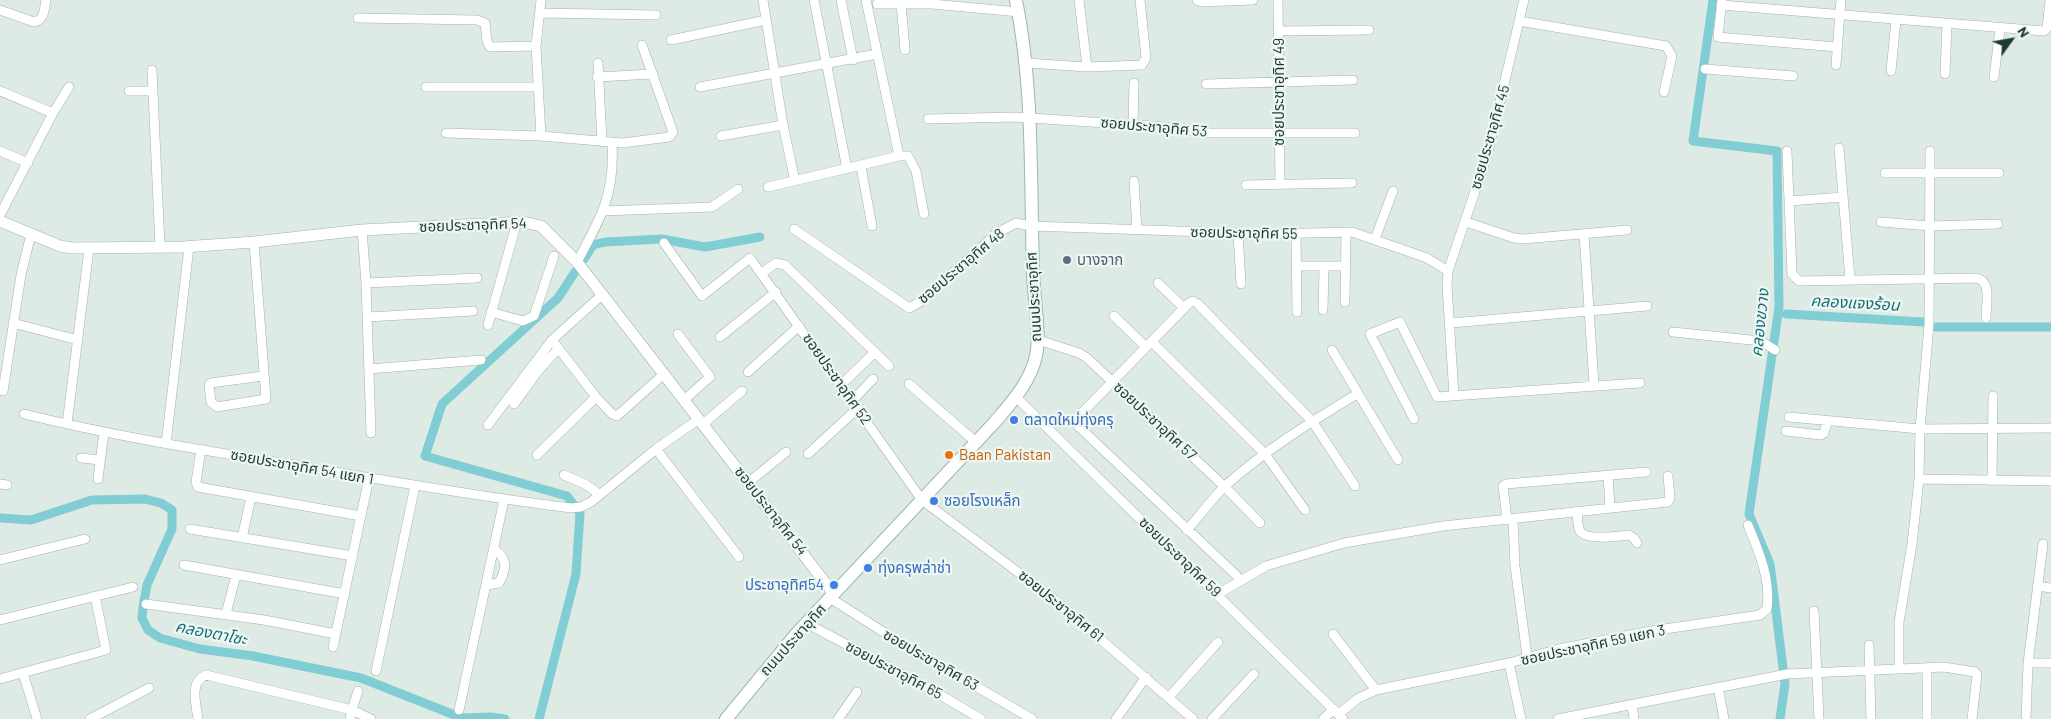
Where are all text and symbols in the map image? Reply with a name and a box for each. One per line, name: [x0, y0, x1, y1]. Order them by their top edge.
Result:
north arrow: [1986, 15, 2036, 65]
text: N: [2014, 23, 2034, 40]
street label: ซอยประชาอุทิศ 49: [1270, 38, 1288, 146]
street label: ซอยประชาอุทิศ 45: [1466, 83, 1514, 191]
street label: ซอยประชาอุทิศ 53: [1100, 113, 1208, 141]
street label: ซอยประชาอุทิศ 54: [419, 214, 527, 236]
street label: ซอยประชาอุทิศ 55: [1190, 223, 1298, 243]
street label: ซอยประชาอุทิศ 48: [914, 224, 1008, 308]
street label: ถนนประชาอุทิศ: [1023, 251, 1045, 343]
place label: บางจาก: [1077, 251, 1123, 269]
marker: บางจาก: [1061, 254, 1073, 266]
water label: คลองขวาง: [1747, 288, 1773, 358]
water label: คลองแจงร้อน: [1810, 291, 1900, 315]
street label: ซอยประชาอุทิศ 52: [799, 330, 875, 428]
street label: ซอยประชาอุทิศ 57: [1110, 378, 1200, 464]
place label: ตลาดใหม่ทุ่งครุ: [1024, 411, 1114, 429]
marker: ตลาดใหม่ทุ่งครุ: [1008, 414, 1020, 426]
street label: ซอยประชาอุทิศ 54 แยก 1: [229, 446, 375, 488]
place label: Baan Pakistan: [959, 446, 1051, 464]
marker: Baan Pakistan: [943, 449, 955, 461]
street label: ซอยประชาอุทิศ 54: [731, 463, 811, 559]
place label: ซอยโรงเหล็ก: [944, 492, 1020, 510]
marker: ซอยโรงเหล็ก: [928, 495, 940, 507]
street label: ซอยประชาอุทิศ 59: [1135, 513, 1225, 601]
place label: ทุ่งครุพล่าช่า: [878, 559, 951, 577]
marker: ทุ่งครุพล่าช่า: [862, 562, 874, 574]
street label: ซอยประชาอุทิศ 61: [1015, 566, 1107, 646]
place label: ประชาอุทิศ54: [745, 576, 824, 594]
marker: ประชาอุทิศ54: [828, 579, 840, 591]
street label: ถนนประชาอุทิศ: [756, 600, 830, 680]
water label: คลองตาโซะ: [174, 617, 248, 649]
street label: ซอยประชาอุทิศ 59 แยก 3: [1519, 621, 1667, 669]
street label: ซอยประชาอุทิศ 63: [880, 625, 982, 695]
street label: ซอยประชาอุทิศ 65: [842, 637, 946, 703]

